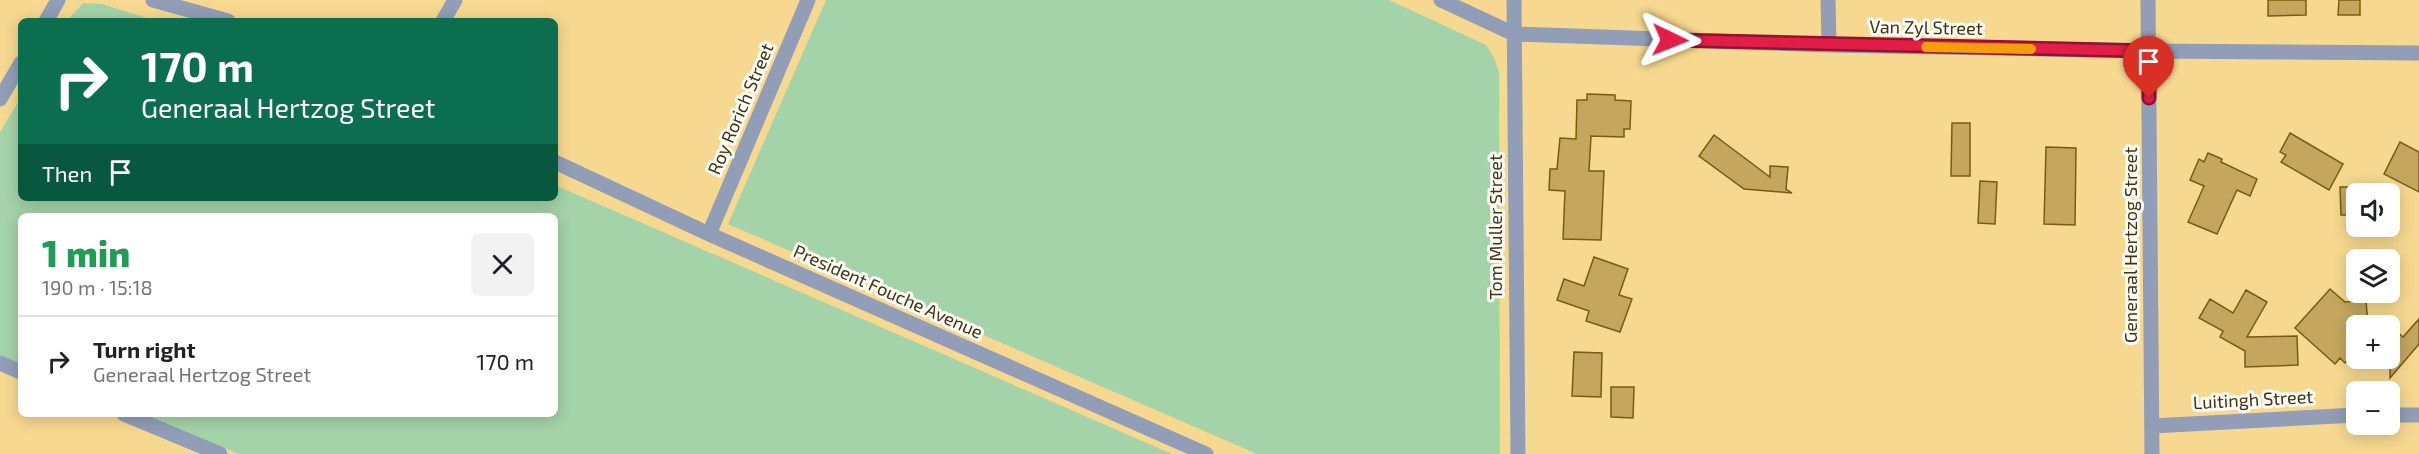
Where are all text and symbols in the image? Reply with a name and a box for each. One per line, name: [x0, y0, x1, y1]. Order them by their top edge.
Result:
position arrow: [1638, 8, 1702, 72]
street label: Van Zyl Street: [1869, 15, 1983, 39]
pin: [2123, 36, 2174, 98]
text: 170 m: [141, 40, 254, 90]
street label: Roy Rorich Street: [702, 40, 778, 178]
icon: right: [42, 42, 120, 120]
icon: arrive: [2132, 45, 2165, 78]
text: Generaal Hertzog Street: [141, 91, 435, 123]
street label: Generaal Hertzog Street: [2119, 147, 2141, 343]
street label: Tom Muller Street: [1484, 154, 1506, 300]
icon: arrive: [104, 156, 137, 189]
text: Then: [42, 160, 92, 186]
map controls: [2346, 183, 2400, 435]
button: sound: [2346, 183, 2400, 237]
text: 1 min: [42, 231, 130, 274]
button: close: [471, 233, 534, 296]
street label: President Fouche Avenue: [790, 239, 986, 343]
button: layers: [2346, 249, 2400, 303]
text: 190 m · 15:18: [42, 275, 153, 299]
button: +: [2346, 315, 2400, 369]
text: Turn right: [93, 336, 195, 362]
icon: right: [42, 345, 75, 378]
text: 170 m: [477, 348, 534, 374]
text: Generaal Hertzog Street: [93, 362, 311, 386]
button: −: [2346, 381, 2400, 435]
street label: Luitingh Street: [2192, 385, 2314, 413]

